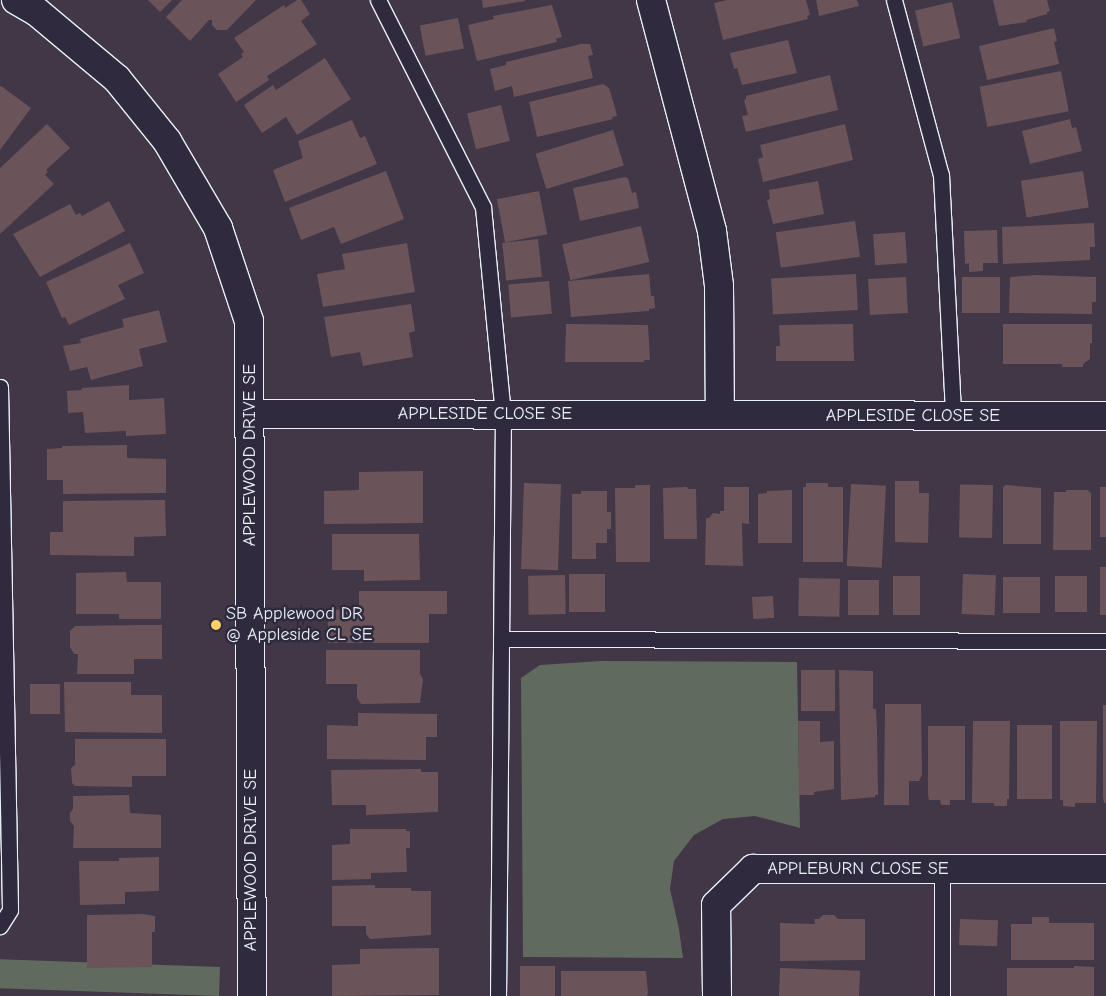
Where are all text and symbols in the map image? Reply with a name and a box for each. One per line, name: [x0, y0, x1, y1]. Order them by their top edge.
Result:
street label: APPLEWOOD DRIVE SE: [239, 364, 261, 546]
street label: APPLESIDE CLOSE SE: [398, 403, 572, 425]
street label: APPLESIDE CLOSE SE: [826, 405, 1000, 427]
place label: SB Applewood DR @ Appleside CL SE: [226, 604, 373, 646]
marker: SB Applewood DR @ Appleside CL SE: [210, 619, 222, 631]
street label: APPLEWOOD DRIVE SE: [240, 769, 262, 951]
street label: APPLEBURN CLOSE SE: [767, 858, 949, 880]

